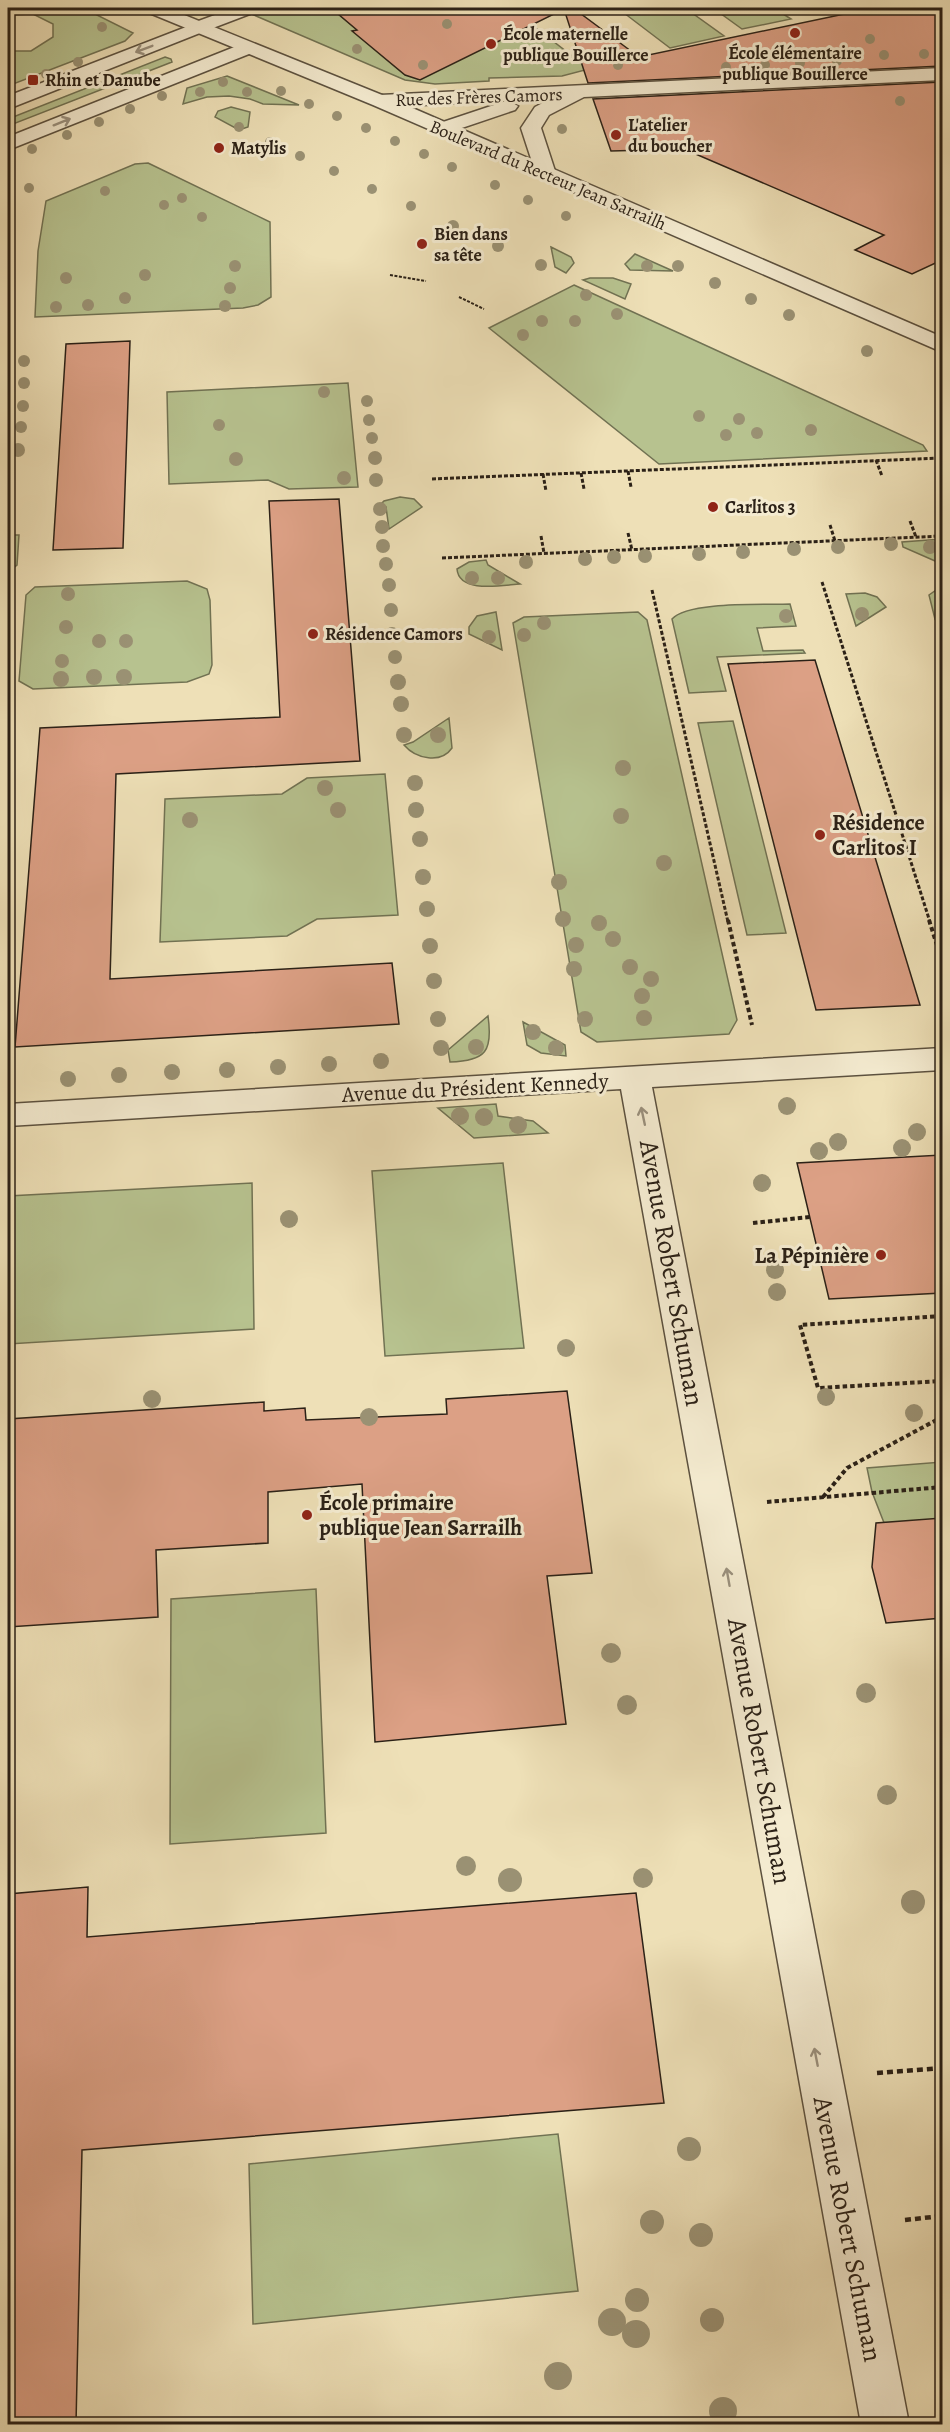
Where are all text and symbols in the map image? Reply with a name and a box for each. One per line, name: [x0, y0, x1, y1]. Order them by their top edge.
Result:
place label: École maternelle publique Bouillerce: [503, 22, 649, 67]
marker: École élémentaire publique Bouillerce: [788, 26, 802, 40]
marker: École maternelle publique Bouillerce: [484, 37, 498, 51]
place label: École élémentaire publique Bouillerce: [722, 41, 868, 86]
one-way arrow: [136, 44, 154, 55]
place label: Rhin et Danube: [45, 68, 161, 92]
marker: Rhin et Danube: [26, 73, 40, 87]
street label: Rue des Frères Camors: [395, 82, 563, 112]
place label: L'atelier du boucher: [628, 113, 713, 158]
street label: Boulevard du Recteur Jean Sarrailh: [426, 114, 670, 236]
one-way arrow: [52, 116, 71, 127]
marker: L'atelier du boucher: [609, 128, 623, 142]
place label: Matylis: [231, 136, 286, 160]
marker: Matylis: [212, 141, 226, 155]
place label: Bien dans sa tête: [434, 222, 508, 267]
marker: Bien dans sa tête: [415, 237, 429, 251]
place label: Carlitos 3: [725, 495, 796, 519]
marker: Carlitos 3: [706, 500, 720, 514]
place label: Résidence Camors: [325, 622, 463, 646]
marker: Résidence Camors: [306, 627, 320, 641]
place label: Résidence Carlitos I: [832, 808, 925, 863]
marker: Résidence Carlitos I: [813, 828, 827, 842]
street label: Avenue du Président Kennedy: [340, 1066, 609, 1110]
one-way arrow: [637, 1107, 648, 1127]
street label: Avenue Robert Schuman: [631, 1136, 713, 1409]
place label: La Pépinière: [755, 1241, 869, 1271]
marker: La Pépinière: [874, 1248, 888, 1262]
place label: École primaire publique Jean Sarrailh: [319, 1488, 522, 1543]
marker: École primaire publique Jean Sarrailh: [300, 1508, 314, 1522]
one-way arrow: [722, 1567, 733, 1587]
street label: Avenue Robert Schuman: [719, 1614, 801, 1887]
one-way arrow: [810, 2048, 821, 2068]
street label: Avenue Robert Schuman: [804, 2092, 891, 2365]

